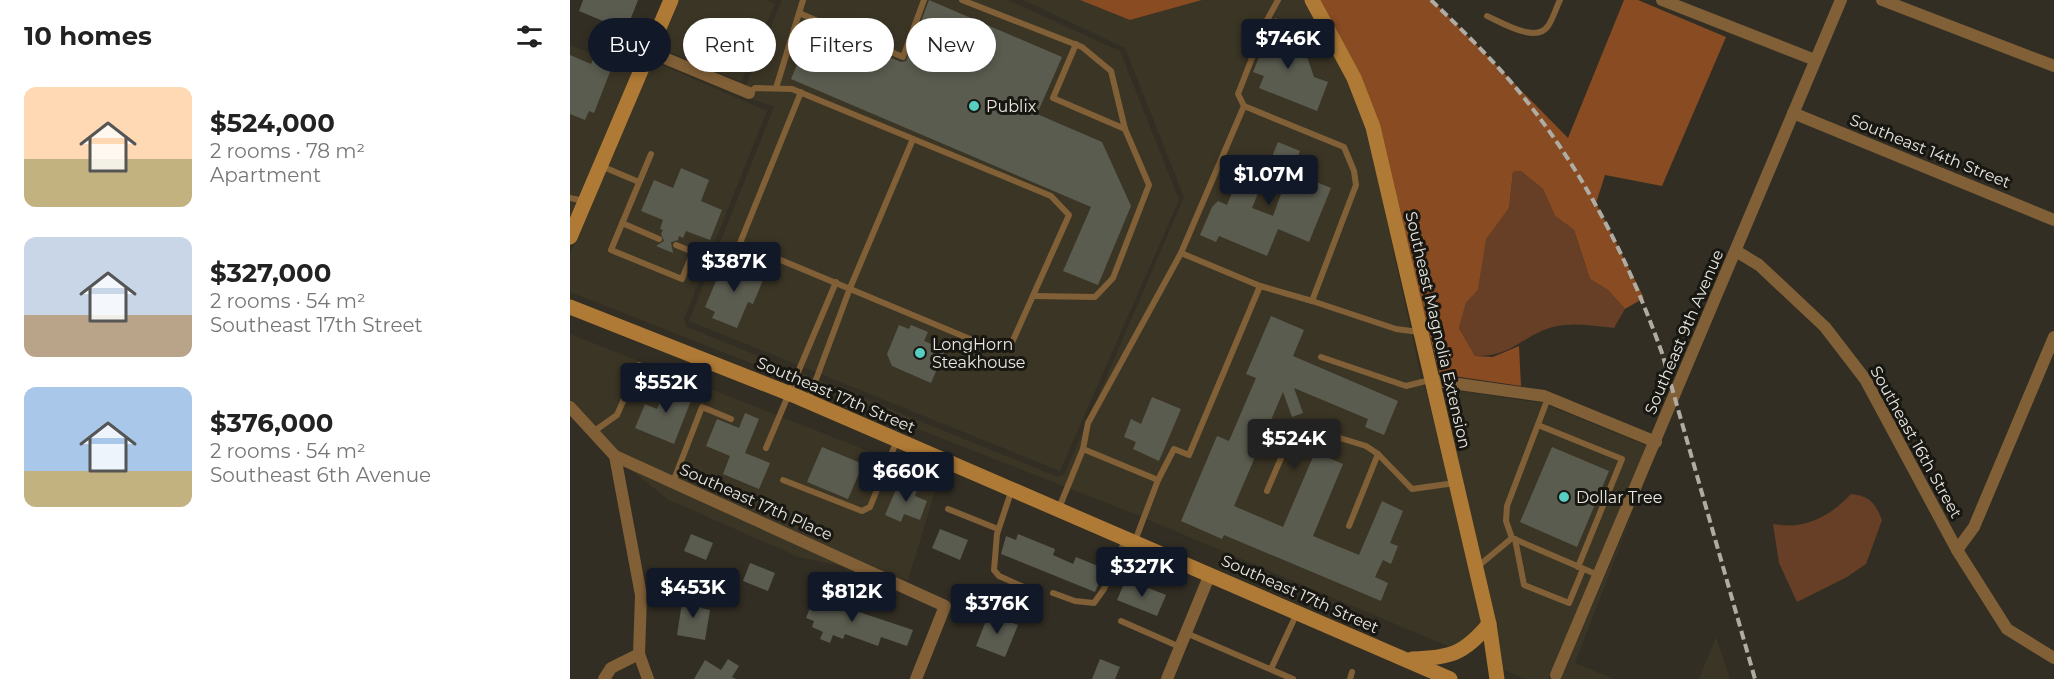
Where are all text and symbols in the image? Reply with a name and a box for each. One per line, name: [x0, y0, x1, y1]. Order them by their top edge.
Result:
chip: Buy: [588, 18, 671, 72]
chip: Rent: [683, 18, 776, 72]
chip: Filters: [788, 18, 894, 72]
chip: New: [906, 18, 996, 72]
pin: $746K: [1246, 19, 1330, 70]
text: 10 homes: [24, 20, 152, 52]
icon: filters: [513, 20, 546, 53]
text: $746K: [1256, 26, 1320, 50]
place label: Publix: [986, 97, 1037, 116]
marker: Publix: [967, 99, 981, 113]
text: $524,000: [210, 107, 335, 139]
street label: Southeast 14th Street: [1847, 110, 2014, 192]
icon: home: [72, 111, 144, 183]
text: 2 rooms · 78 m²: [210, 139, 365, 163]
pin: $1.07M: [1220, 155, 1318, 206]
text: $1.07M: [1234, 162, 1304, 186]
text: Apartment: [210, 163, 321, 187]
street label: Southeast Magnolia Extension: [1401, 210, 1475, 450]
pin: $387K: [692, 242, 776, 293]
street label: Southeast 9th Avenue: [1641, 247, 1727, 417]
text: $387K: [702, 249, 766, 273]
text: $327,000: [210, 257, 331, 289]
icon: home: [72, 261, 144, 333]
text: 2 rooms · 54 m²: [210, 289, 366, 313]
text: Southeast 17th Street: [210, 313, 423, 337]
place label: LongHorn Steakhouse: [932, 335, 1026, 372]
marker: LongHorn Steakhouse: [913, 346, 927, 360]
street label: Southeast 17th Street: [754, 353, 918, 437]
pin: $552K: [624, 363, 708, 414]
street label: Southeast 16th Street: [1866, 363, 1966, 522]
text: $552K: [635, 370, 697, 394]
text: $376,000: [210, 407, 334, 439]
icon: home: [72, 411, 144, 483]
pin: $524K: [1252, 419, 1336, 470]
text: $524K: [1262, 426, 1326, 450]
text: 2 rooms · 54 m²: [210, 439, 366, 463]
pin: $660K: [864, 452, 948, 503]
text: $660K: [873, 459, 939, 483]
street label: Southeast 17th Place: [677, 460, 835, 544]
text: Southeast 6th Avenue: [210, 463, 431, 487]
place label: Dollar Tree: [1576, 488, 1662, 507]
marker: Dollar Tree: [1557, 490, 1571, 504]
pin: $327K: [1100, 547, 1184, 598]
street label: Southeast 17th Street: [1218, 551, 1382, 637]
text: $327K: [1110, 554, 1174, 578]
pin: $453K: [651, 568, 735, 619]
pin: $812K: [810, 572, 894, 623]
text: $453K: [660, 575, 726, 599]
text: $812K: [822, 579, 882, 603]
pin: $376K: [955, 584, 1039, 635]
text: $376K: [965, 591, 1029, 615]

